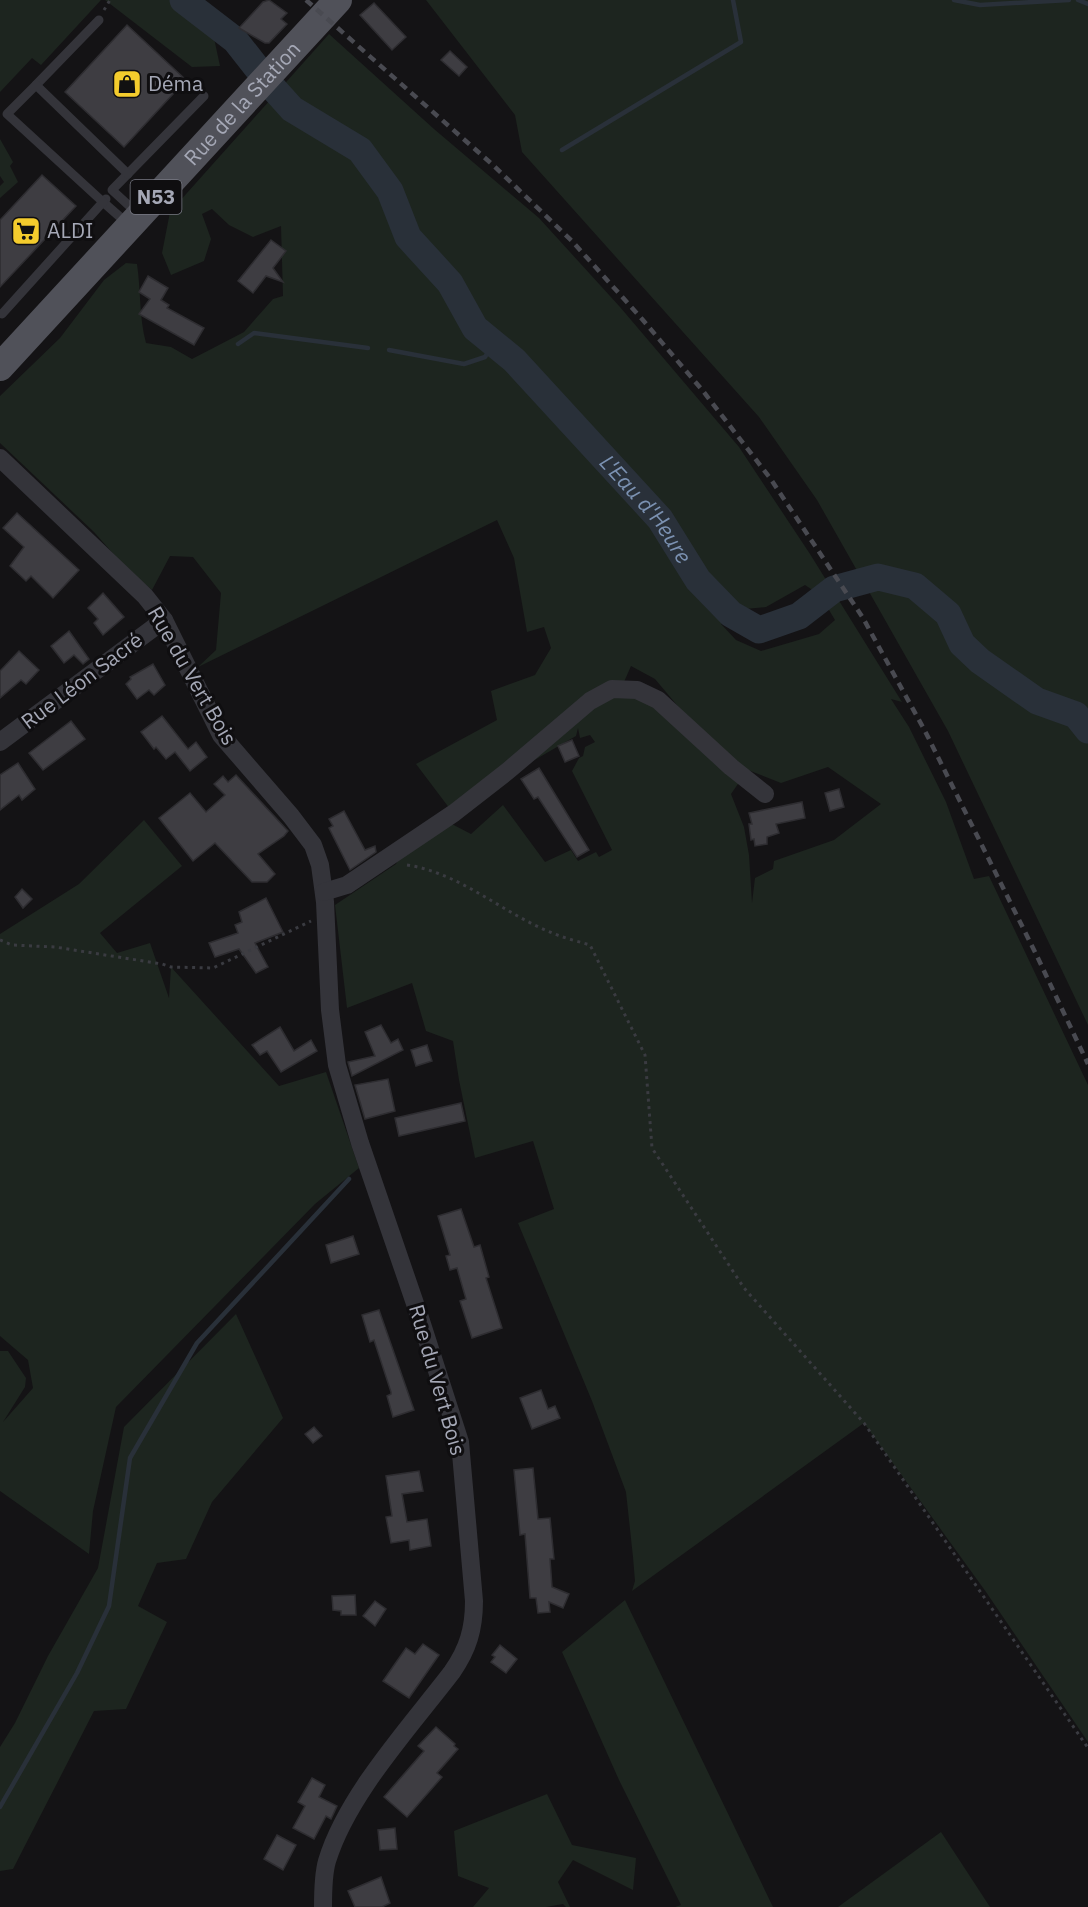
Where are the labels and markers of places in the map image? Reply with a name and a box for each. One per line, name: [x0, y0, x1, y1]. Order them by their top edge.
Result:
shop icon: Déma: [111, 68, 143, 100]
place label: Déma: [148, 69, 203, 97]
supermarket icon: ALDI: [10, 215, 42, 247]
place label: ALDI: [47, 216, 93, 244]

